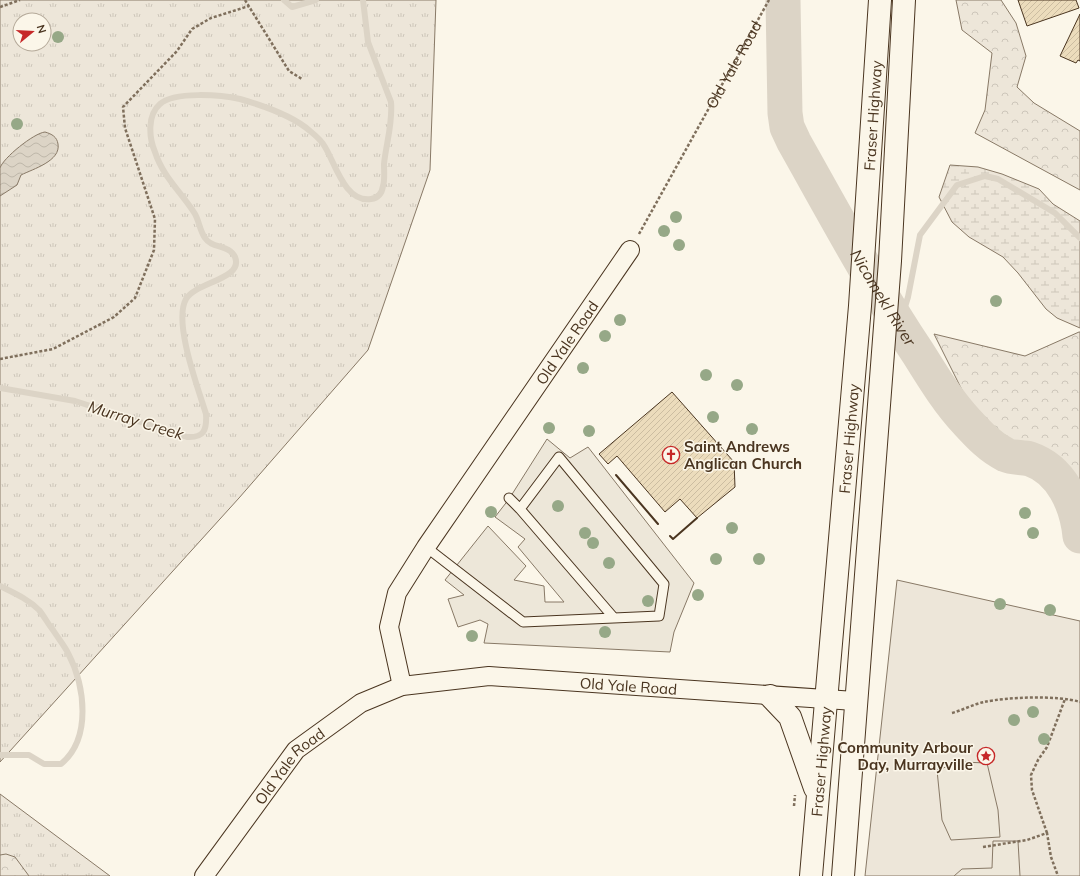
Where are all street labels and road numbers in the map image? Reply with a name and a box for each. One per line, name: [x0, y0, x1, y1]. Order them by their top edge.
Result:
street label: Old Yale Road: [701, 17, 765, 112]
street label: Fraser Highway: [859, 60, 886, 171]
street label: Old Yale Road: [531, 297, 602, 388]
street label: Fraser Highway: [834, 383, 863, 494]
street label: Old Yale Road: [579, 673, 678, 698]
street label: Fraser Highway: [807, 706, 835, 817]
street label: Old Yale Road: [250, 723, 328, 808]

